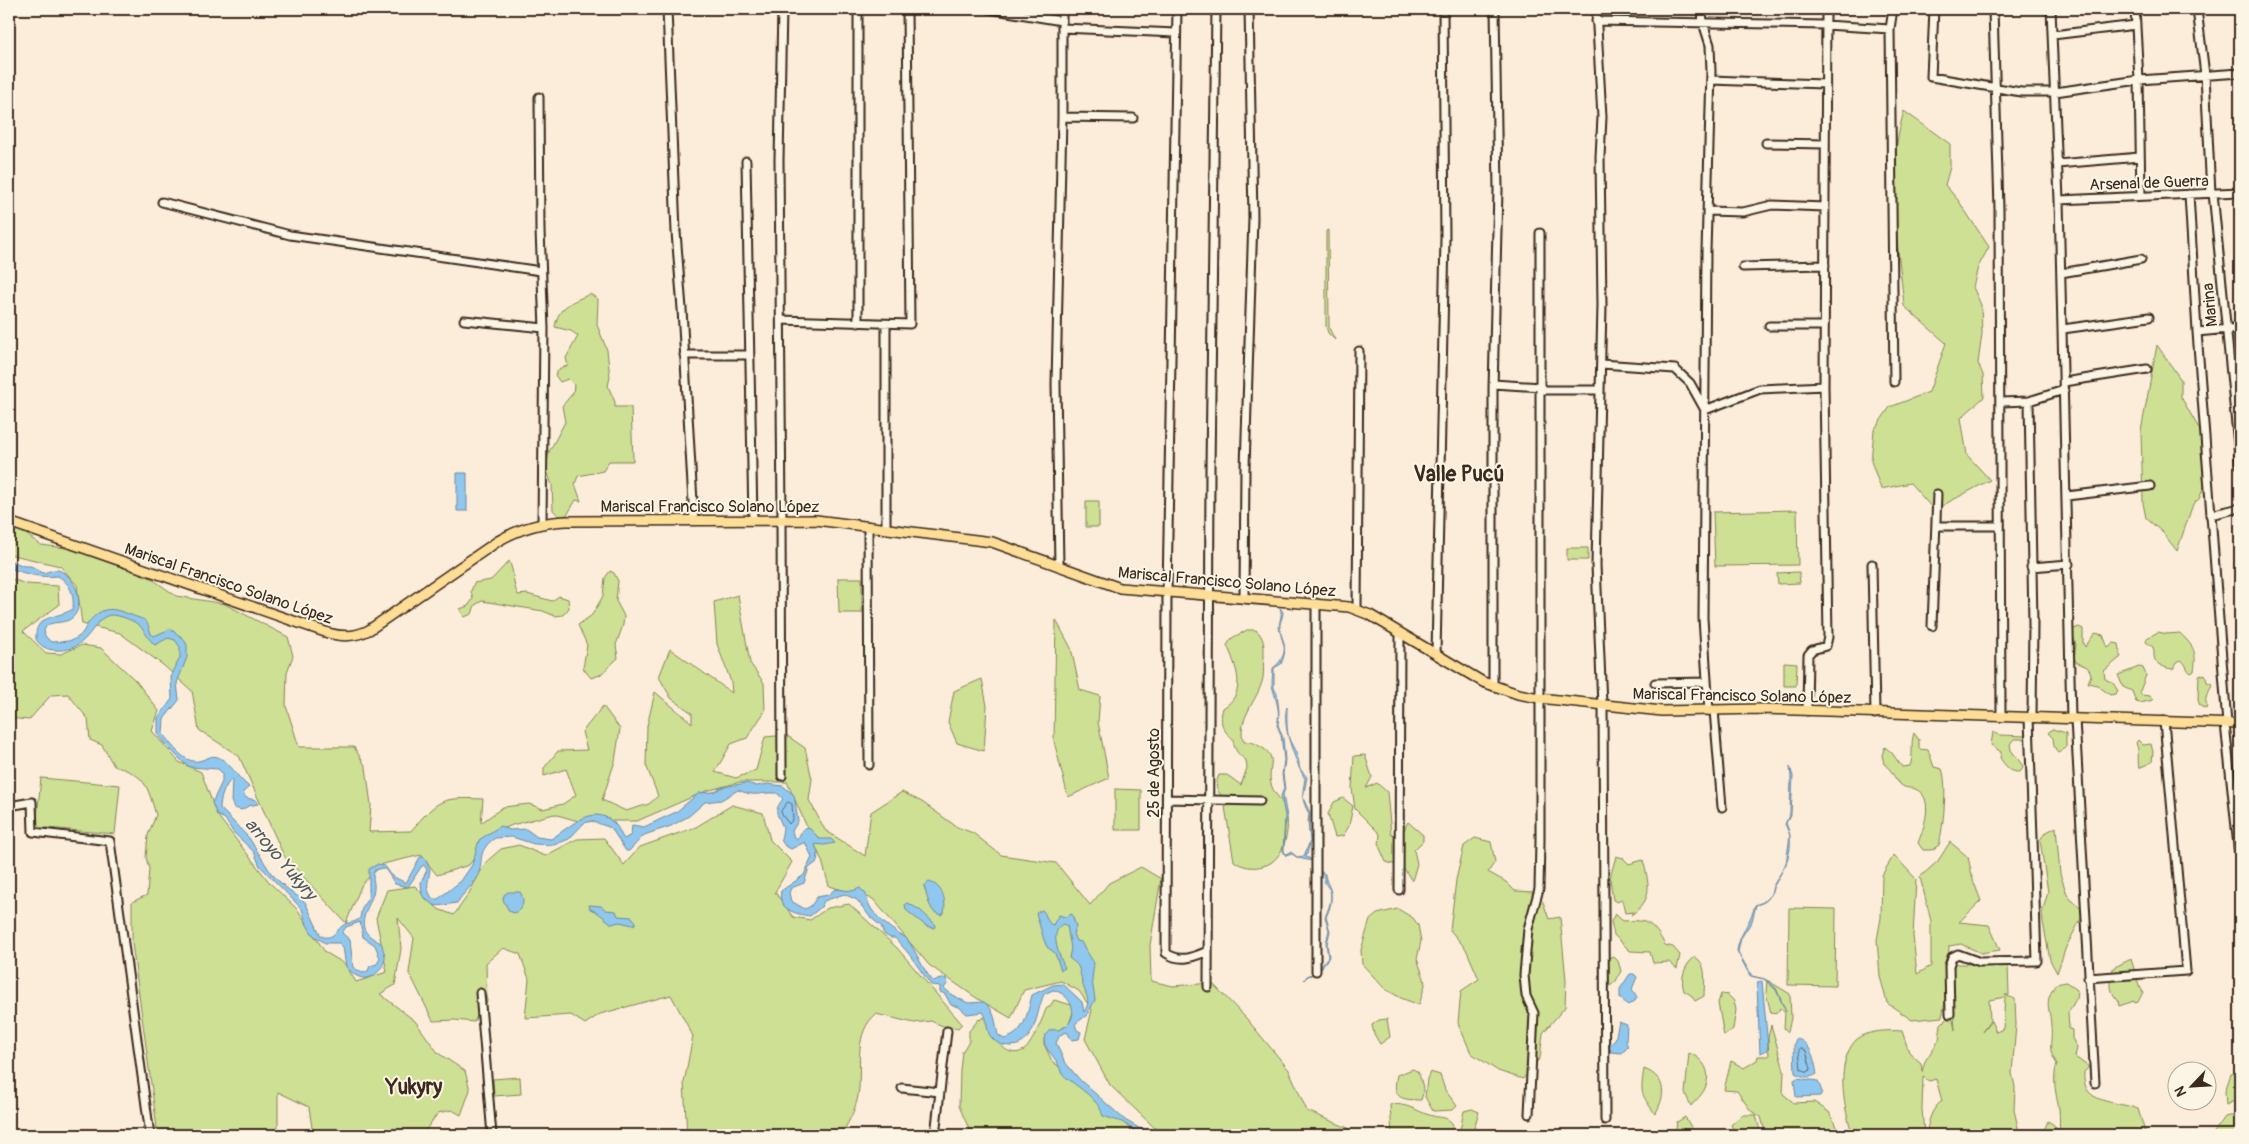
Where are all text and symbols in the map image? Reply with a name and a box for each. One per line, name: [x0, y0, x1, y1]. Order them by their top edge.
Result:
street label: Arsenal de Guerra: [2089, 171, 2209, 195]
street label: Marina: [2198, 282, 2222, 328]
district label: Valle Pucú: [1414, 461, 1504, 488]
street label: Mariscal Francisco Solano López: [601, 497, 819, 517]
street label: Mariscal Francisco Solano López: [122, 539, 335, 629]
street label: Mariscal Francisco Solano López: [1117, 562, 1337, 601]
street label: Mariscal Francisco Solano López: [1632, 684, 1852, 708]
street label: 25 de Agosto: [1144, 728, 1164, 818]
water label: arroyo Yukyry: [240, 814, 323, 907]
north arrow: [2166, 1062, 2216, 1112]
district label: Yukyry: [385, 1074, 442, 1101]
text: N: [2171, 1083, 2190, 1099]

